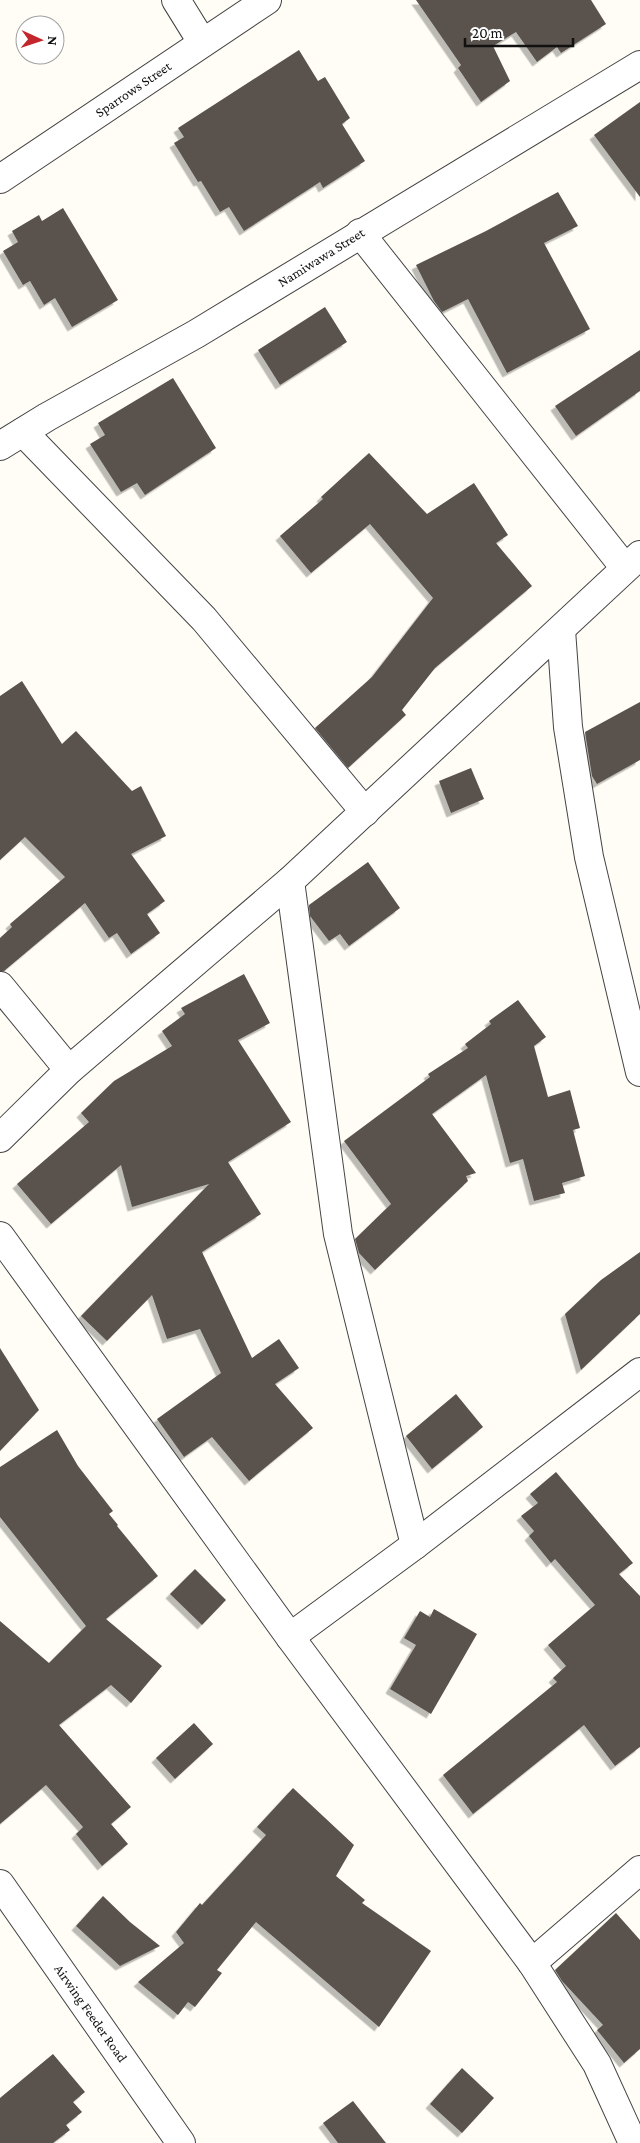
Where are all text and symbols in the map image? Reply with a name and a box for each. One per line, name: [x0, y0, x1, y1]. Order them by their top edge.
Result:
north arrow: [15, 15, 65, 65]
scale bar: [465, 15, 572, 47]
text: 20 m: [472, 25, 503, 41]
text: N: [45, 35, 61, 46]
street label: Sparrows Street: [92, 58, 174, 120]
street label: Namiwawa Street: [275, 224, 368, 290]
street label: Airwing Feeder Road: [51, 1961, 131, 2066]

